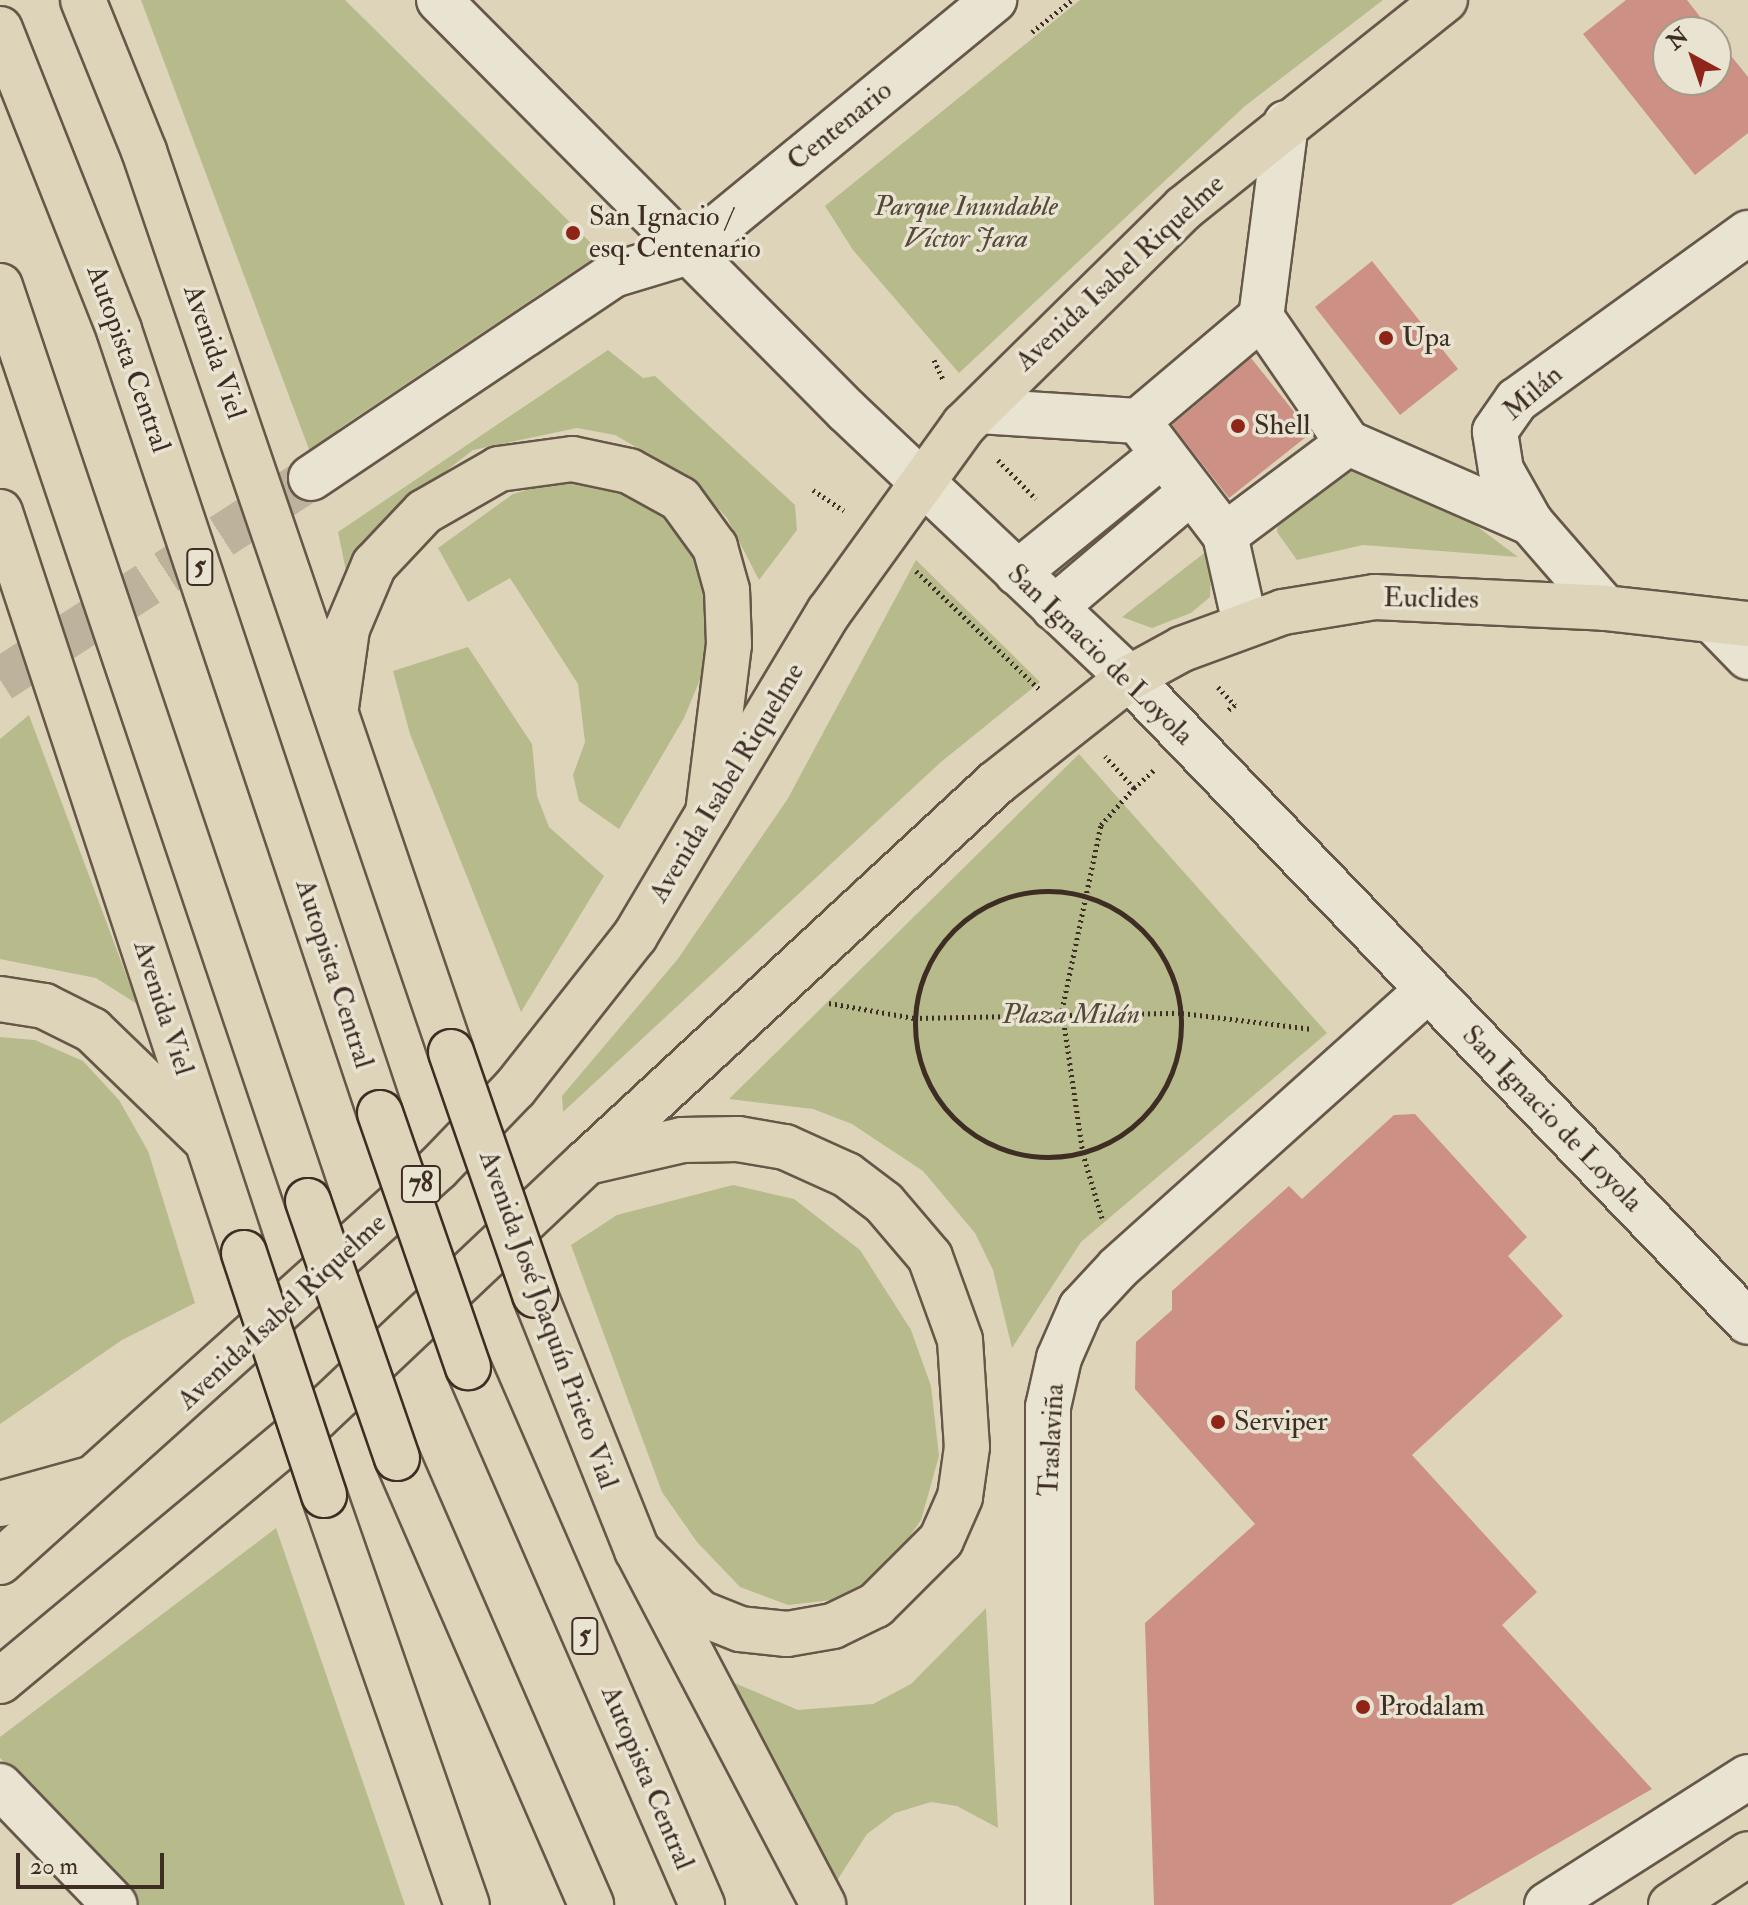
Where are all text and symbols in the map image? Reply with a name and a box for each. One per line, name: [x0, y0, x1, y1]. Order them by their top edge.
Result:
north arrow: [1652, 16, 1732, 96]
text: N: [1661, 22, 1694, 56]
street label: Centenario: [781, 74, 899, 178]
street label: Avenida Isabel Riquelme: [1009, 168, 1231, 378]
park label: Parque Inundable Víctor Jara: [874, 190, 1058, 256]
place label: San Ignacio / esq. Centenario: [589, 200, 761, 266]
marker: San Ignacio / esq. Centenario: [564, 224, 582, 242]
street label: Autopista Central: [79, 261, 177, 457]
street label: Avenida Viel: [175, 281, 253, 423]
place label: Upa: [1402, 321, 1450, 355]
marker: Upa: [1377, 329, 1395, 347]
street label: Milán: [1496, 358, 1570, 428]
place label: Shell: [1254, 409, 1310, 443]
marker: Shell: [1229, 417, 1247, 435]
road number: 5: [186, 545, 214, 589]
street label: San Ignacio de Loyola: [1000, 558, 1200, 752]
street label: Euclides: [1383, 581, 1479, 617]
street label: Avenida Isabel Riquelme: [642, 657, 812, 909]
street label: Autopista Central: [288, 875, 380, 1073]
street label: Avenida Viel: [125, 936, 201, 1080]
park label: Plaza Milán: [1002, 998, 1140, 1032]
street label: San Ignacio de Loyola: [1455, 1019, 1649, 1219]
street label: Avenida José Joaquín Prieto Vial: [471, 1146, 625, 1494]
road number: 78: [399, 1162, 443, 1206]
street label: Avenida Isabel Riquelme: [171, 1207, 393, 1417]
street label: Traslaviña: [1032, 1383, 1072, 1497]
place label: Serviper: [1234, 1405, 1328, 1439]
marker: Serviper: [1209, 1413, 1227, 1431]
road number: 5: [571, 1614, 599, 1658]
street label: Autopista Central: [593, 1681, 701, 1875]
place label: Prodalam: [1379, 1690, 1485, 1724]
marker: Prodalam: [1354, 1698, 1372, 1716]
scale bar: [20, 1837, 168, 1887]
text: 20 m: [30, 1851, 78, 1882]

